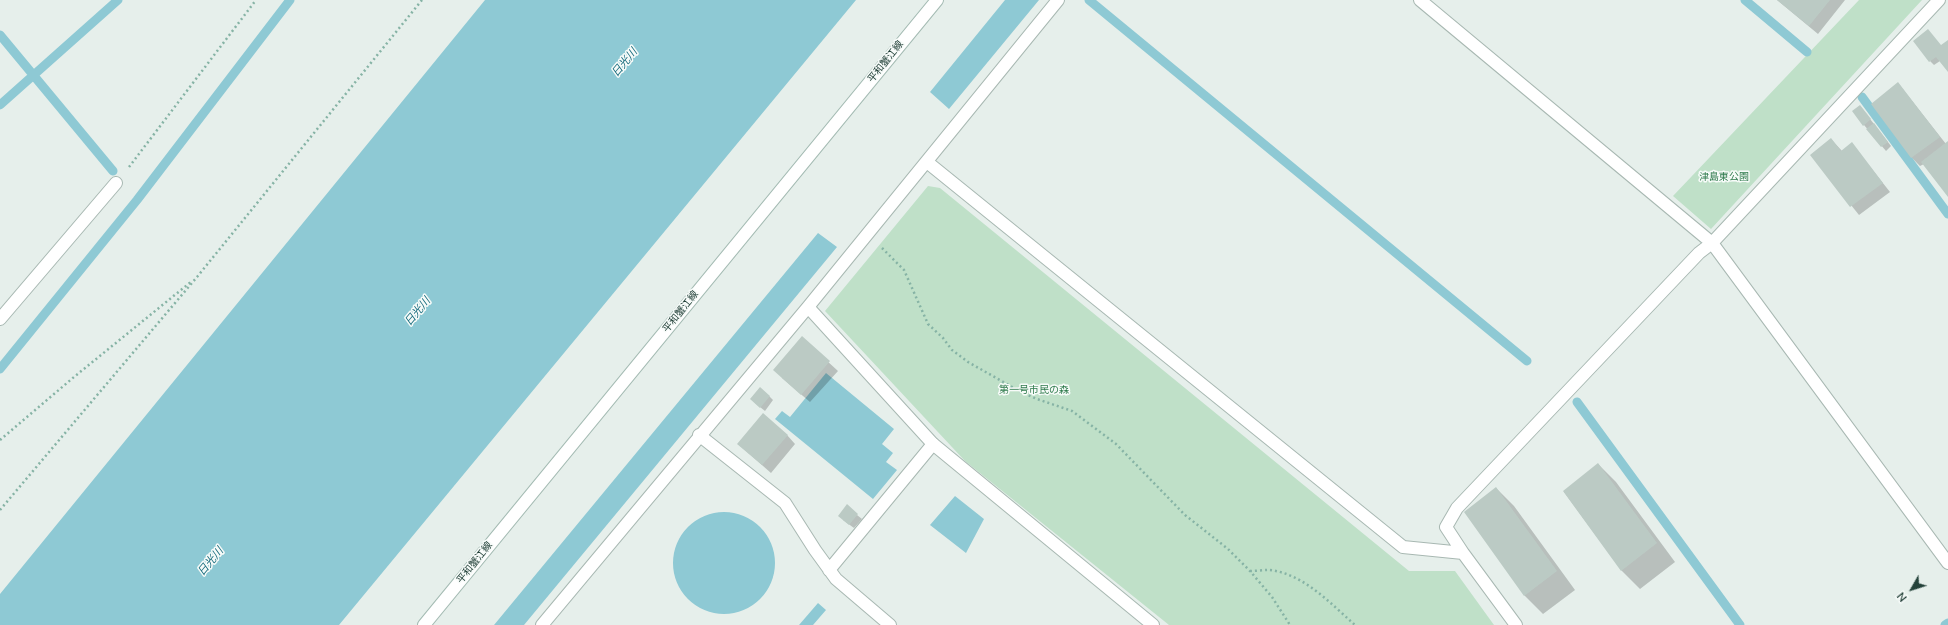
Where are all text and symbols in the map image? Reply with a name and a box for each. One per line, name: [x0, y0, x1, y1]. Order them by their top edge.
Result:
street label: 平和蟹江線: [866, 39, 906, 85]
water label: 日光川: [609, 46, 641, 80]
park label: 津島東公園: [1699, 172, 1749, 184]
street label: 平和蟹江線: [661, 289, 701, 335]
water label: 日光川: [402, 295, 434, 329]
park label: 第一号市民の森: [999, 385, 1069, 397]
street label: 平和蟹江線: [455, 540, 495, 586]
water label: 日光川: [195, 545, 227, 579]
north arrow: [1892, 569, 1932, 609]
text: N: [1894, 589, 1911, 605]

